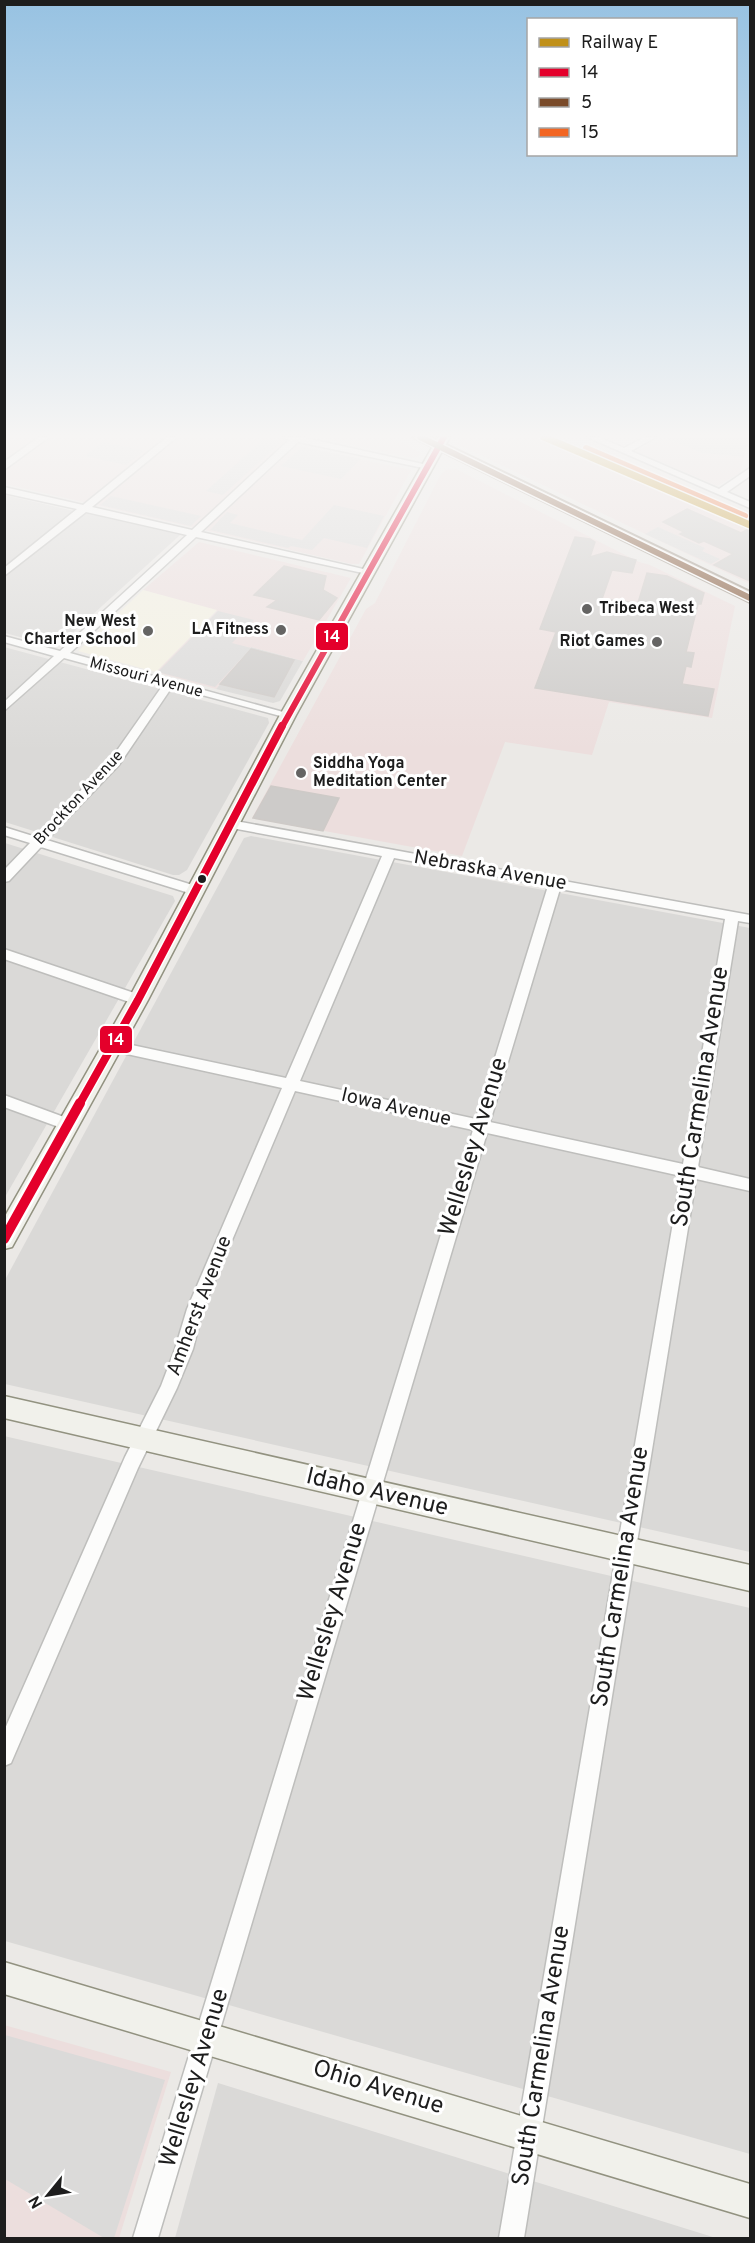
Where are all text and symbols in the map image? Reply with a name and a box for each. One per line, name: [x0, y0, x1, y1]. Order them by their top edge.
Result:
legend: [527, 18, 737, 156]
text: Railway E: [581, 32, 658, 55]
text: 14: [581, 62, 599, 85]
text: 5: [581, 92, 592, 115]
text: 15: [581, 122, 599, 145]
place label: Tribeca West: [599, 599, 694, 619]
marker: Tribeca West: [580, 602, 594, 616]
place label: New West Charter School: [24, 612, 136, 650]
place label: LA Fitness: [191, 620, 269, 640]
line badge: 14: [315, 622, 349, 651]
marker: LA Fitness: [274, 623, 288, 637]
marker: New West Charter School: [141, 624, 155, 638]
text: 14: [324, 628, 340, 648]
place label: Riot Games: [560, 632, 645, 652]
marker: Riot Games: [650, 635, 664, 649]
street label: Missouri Avenue: [87, 653, 205, 703]
street label: Brockton Avenue: [30, 746, 128, 850]
place label: Siddha Yoga Meditation Center: [313, 754, 447, 792]
marker: Siddha Yoga Meditation Center: [294, 766, 308, 780]
street label: Nebraska Avenue: [412, 845, 568, 897]
unlabelled marker: [196, 873, 208, 885]
street label: South Carmelina Avenue: [666, 965, 736, 1229]
line badge: 14: [99, 1025, 133, 1054]
text: 14: [108, 1031, 124, 1051]
street label: Wellesley Avenue: [433, 1054, 515, 1240]
street label: Iowa Avenue: [338, 1083, 454, 1133]
street label: Amherst Avenue: [161, 1232, 239, 1380]
street label: South Carmelina Avenue: [586, 1445, 656, 1709]
street label: Idaho Avenue: [303, 1462, 451, 1524]
street label: Wellesley Avenue: [292, 1519, 374, 1705]
street label: South Carmelina Avenue: [507, 1924, 577, 2188]
street label: Wellesley Avenue: [154, 1985, 236, 2171]
street label: Ohio Avenue: [309, 2054, 447, 2122]
north arrow: [18, 2165, 78, 2225]
text: N: [25, 2192, 48, 2211]

